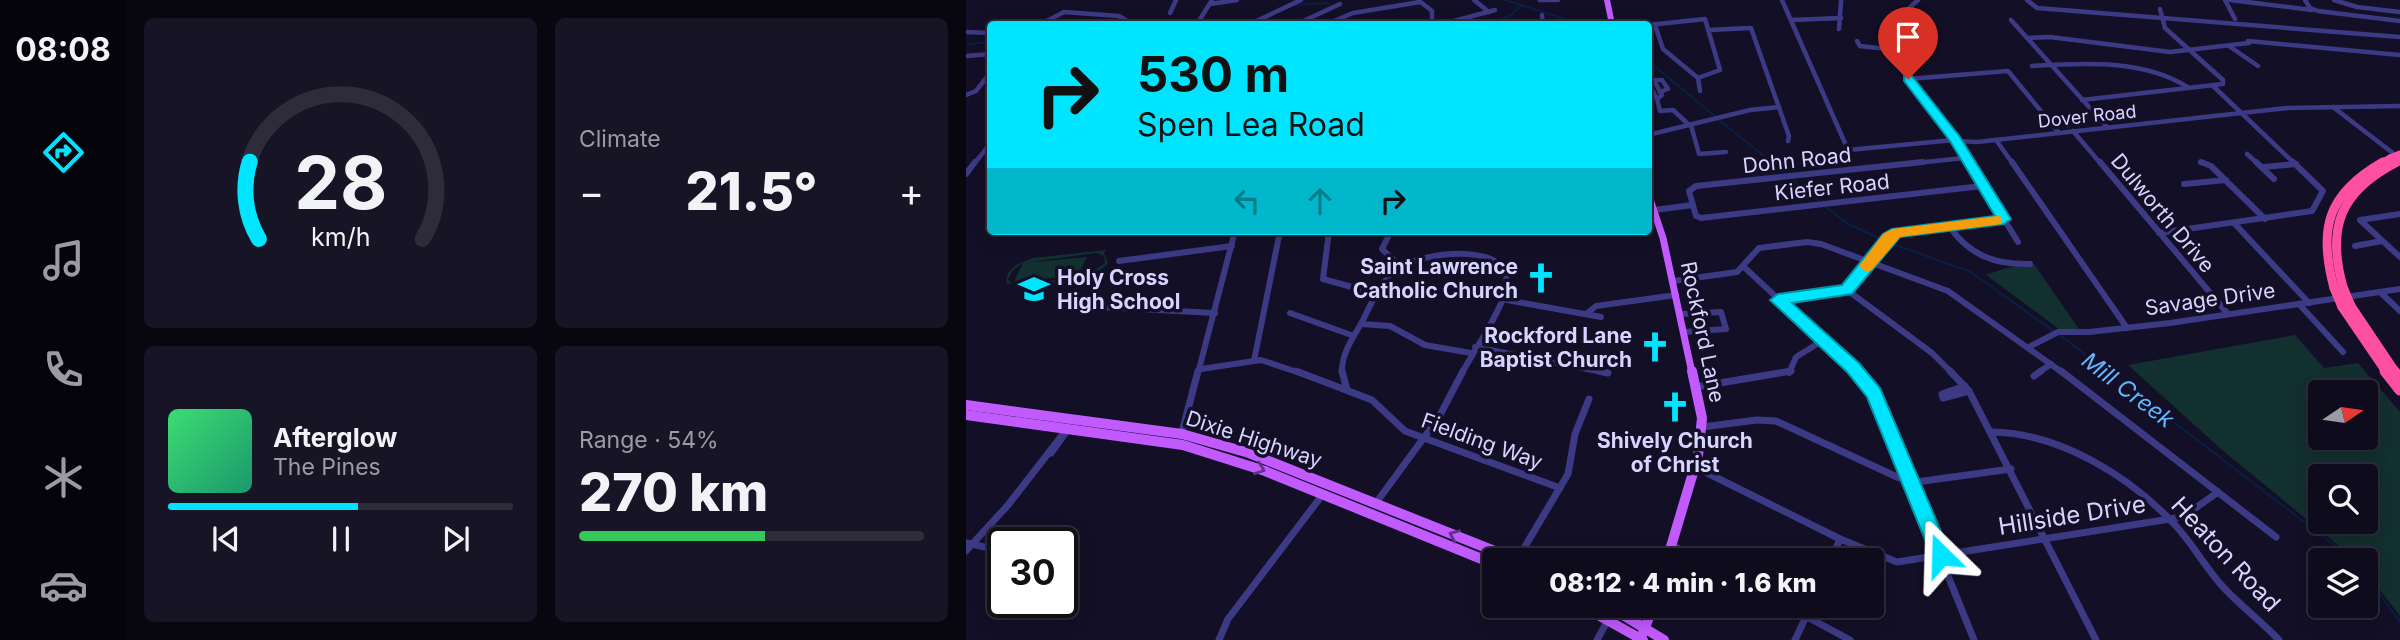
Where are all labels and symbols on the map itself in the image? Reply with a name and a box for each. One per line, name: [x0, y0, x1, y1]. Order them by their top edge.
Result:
pin: [1878, 7, 1938, 79]
street label: Dover Road: [2037, 100, 2137, 132]
street label: Dohn Road: [1741, 142, 1853, 178]
street label: Dulworth Drive: [2106, 148, 2220, 278]
street label: Kiefer Road: [1773, 169, 1891, 205]
place label: Saint Lawrence Catholic Church: [1353, 254, 1518, 303]
street label: Rockford Lane: [1676, 259, 1730, 405]
church icon: Saint Lawrence Catholic Church: [1524, 261, 1558, 295]
place label: Holy Cross High School: [1057, 265, 1180, 314]
school or university icon: Holy Cross High School: [1017, 272, 1051, 306]
street label: Savage Drive: [2143, 277, 2277, 321]
place label: Rockford Lane Baptist Church: [1480, 323, 1632, 372]
church icon: Rockford Lane Baptist Church: [1638, 330, 1672, 364]
water label: Mill Creek: [2076, 346, 2180, 434]
north arrow: [2308, 380, 2378, 450]
church icon: Shively Church of Christ: [1658, 390, 1692, 424]
street label: Dixie Highway: [1183, 405, 1325, 473]
street label: Fielding Way: [1418, 408, 1546, 475]
place label: Shively Church of Christ: [1597, 428, 1753, 477]
one-way arrow: [1254, 461, 1266, 475]
street label: Hillside Drive: [1996, 489, 2148, 541]
street label: Heaton Road: [2165, 491, 2287, 617]
position arrow: [1904, 518, 1978, 592]
speed limit sign: 30: [987, 527, 1078, 618]
one-way arrow: [1449, 529, 1461, 543]

